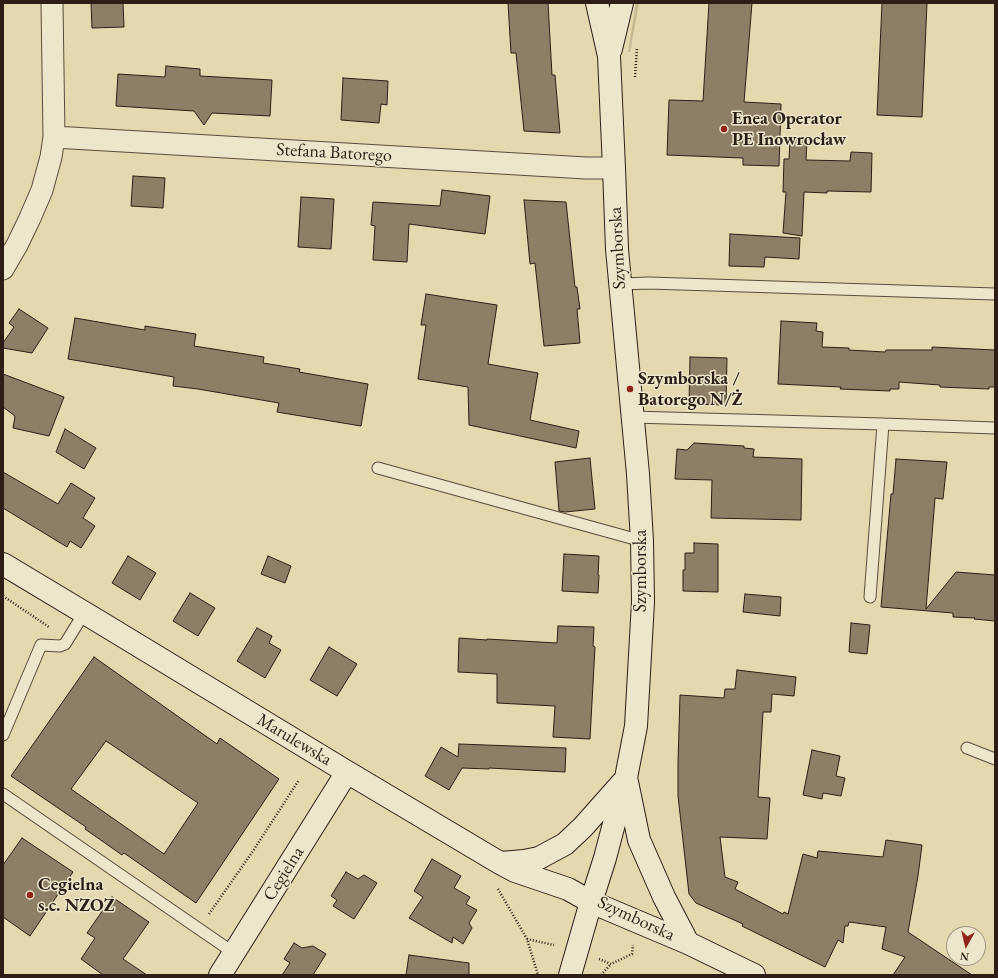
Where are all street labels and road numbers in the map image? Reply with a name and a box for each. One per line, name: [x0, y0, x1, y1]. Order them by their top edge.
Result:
street label: Stefana Batorego: [276, 139, 392, 167]
street label: Szymborska: [605, 206, 631, 290]
street label: Szymborska: [630, 530, 652, 612]
street label: Marulewska: [253, 709, 335, 771]
street label: Cegielna: [259, 843, 309, 905]
street label: Szymborska: [594, 892, 678, 946]

